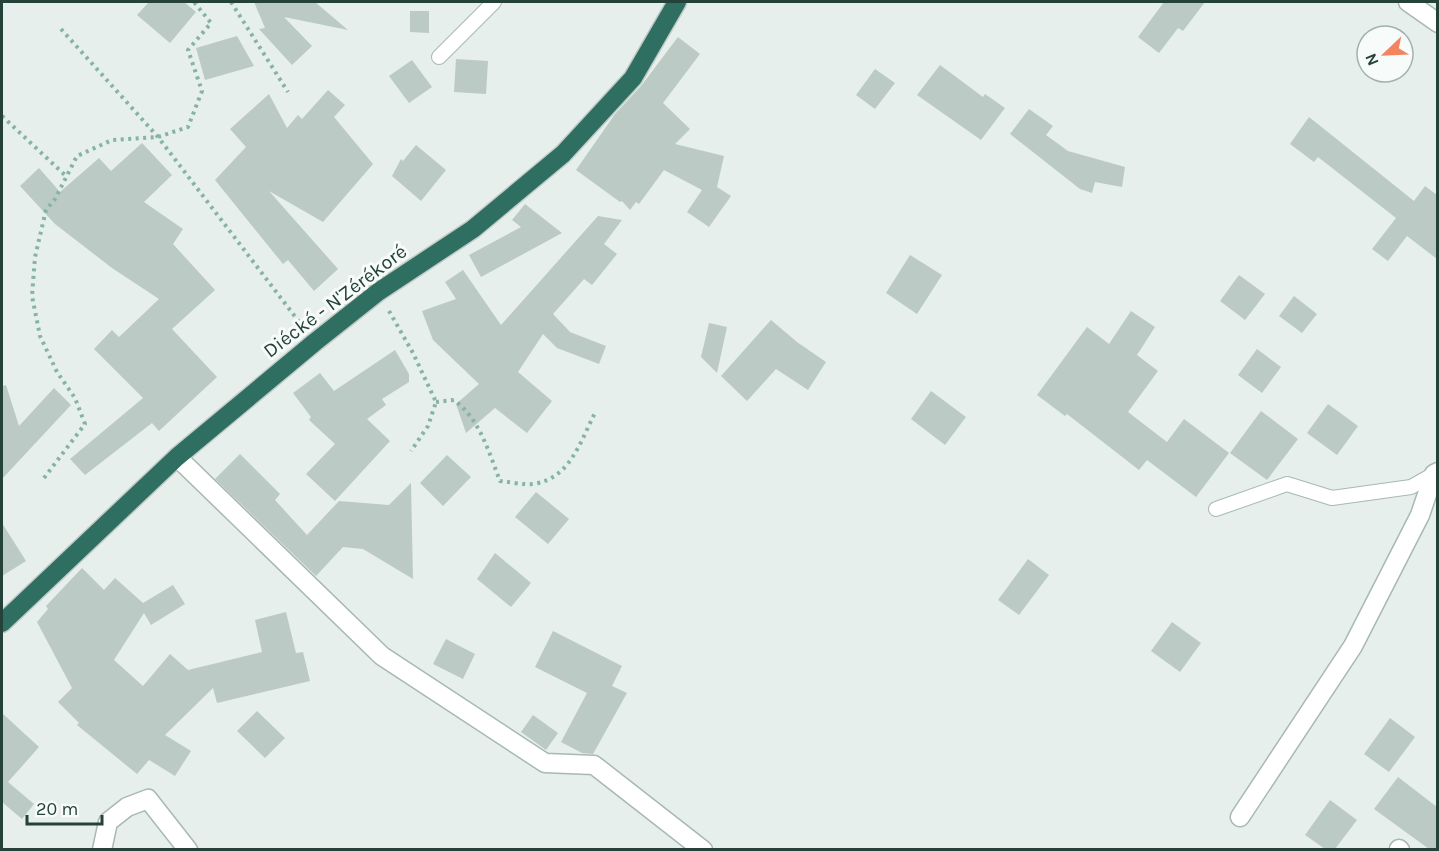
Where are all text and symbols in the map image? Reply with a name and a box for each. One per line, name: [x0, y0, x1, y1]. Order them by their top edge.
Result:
north arrow: [1355, 24, 1415, 84]
text: N: [1361, 51, 1383, 69]
street label: Diécké - N'Zérékoré: [259, 240, 411, 362]
scale bar: [27, 788, 102, 826]
text: 20 m: [36, 798, 78, 820]

